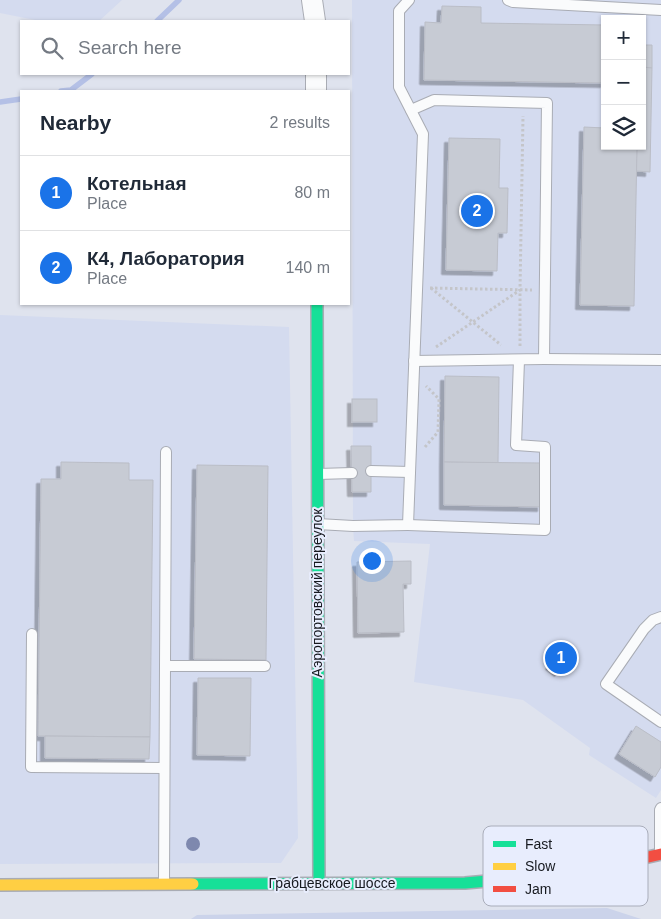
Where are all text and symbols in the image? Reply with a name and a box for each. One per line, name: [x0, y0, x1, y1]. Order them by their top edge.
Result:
map controls: [601, 15, 646, 150]
button: +: [601, 15, 646, 60]
search box: [20, 20, 350, 75]
icon: search: [38, 34, 66, 62]
text: Search here: [78, 37, 182, 58]
button: −: [601, 60, 646, 105]
button: layers: [601, 105, 646, 150]
text: Nearby: [40, 111, 111, 134]
text: 2 results: [270, 114, 330, 131]
text: Котельная: [87, 173, 186, 194]
text: 1: [52, 184, 60, 201]
text: 80 m: [294, 184, 330, 201]
pin: 2: [461, 192, 493, 230]
text: Place: [87, 195, 127, 212]
text: К4, Лаборатория: [87, 248, 245, 269]
text: 2: [52, 259, 60, 276]
text: 140 m: [286, 259, 330, 276]
text: Place: [87, 270, 127, 287]
street label: Аэропортовский переулок: [309, 508, 325, 677]
your location: [359, 548, 385, 574]
pin: 1: [545, 639, 577, 677]
legend: [483, 826, 648, 906]
text: Fast: [525, 836, 552, 852]
text: Slow: [525, 858, 556, 874]
street label: Грабцевское шоссе: [269, 875, 396, 891]
text: Jam: [525, 881, 551, 897]

